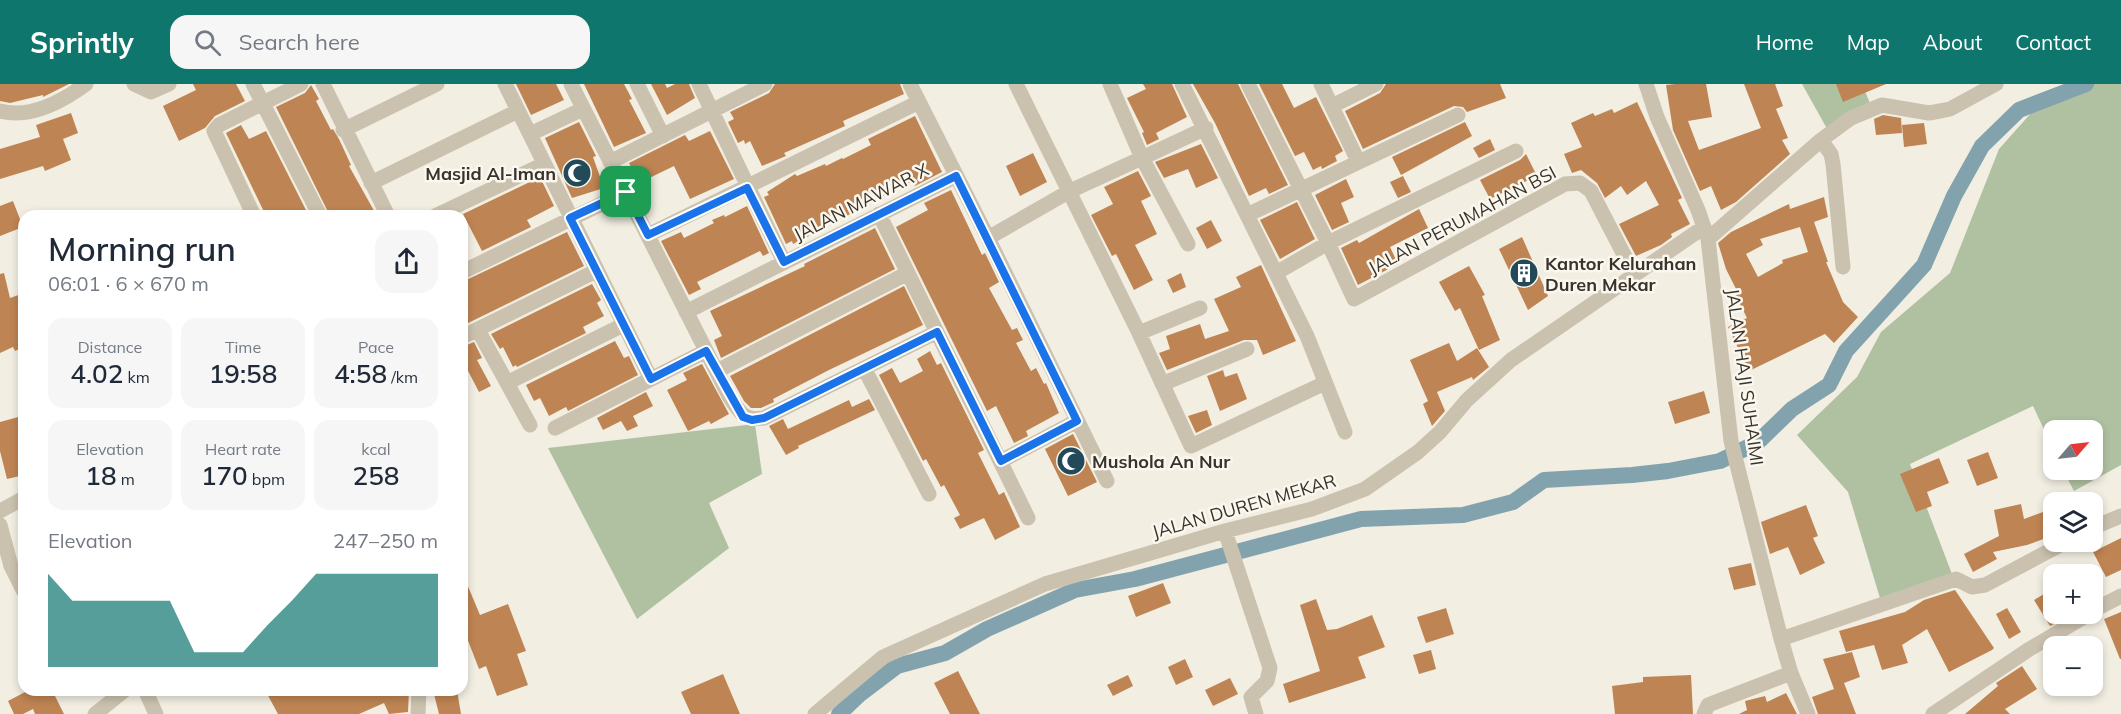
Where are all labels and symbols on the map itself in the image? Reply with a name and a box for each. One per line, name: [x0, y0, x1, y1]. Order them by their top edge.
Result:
mosque icon: Masjid Al-Iman: [561, 157, 593, 189]
street label: JALAN MAWAR X: [789, 158, 933, 246]
street label: JALAN PERUMAHAN BSI: [1364, 161, 1560, 279]
place label: Masjid Al-Iman: [425, 162, 556, 185]
pin: [600, 166, 651, 217]
place label: Kantor Kelurahan Duren Mekar: [1545, 252, 1696, 296]
building icon: Kantor Kelurahan Duren Mekar: [1508, 257, 1540, 289]
street label: JALAN HAJI SUHAIMI: [1721, 287, 1769, 467]
north arrow: [2043, 420, 2103, 480]
mosque icon: Mushola An Nur: [1055, 445, 1087, 477]
place label: Mushola An Nur: [1092, 450, 1231, 473]
street label: JALAN DUREN MEKAR: [1149, 469, 1339, 543]

